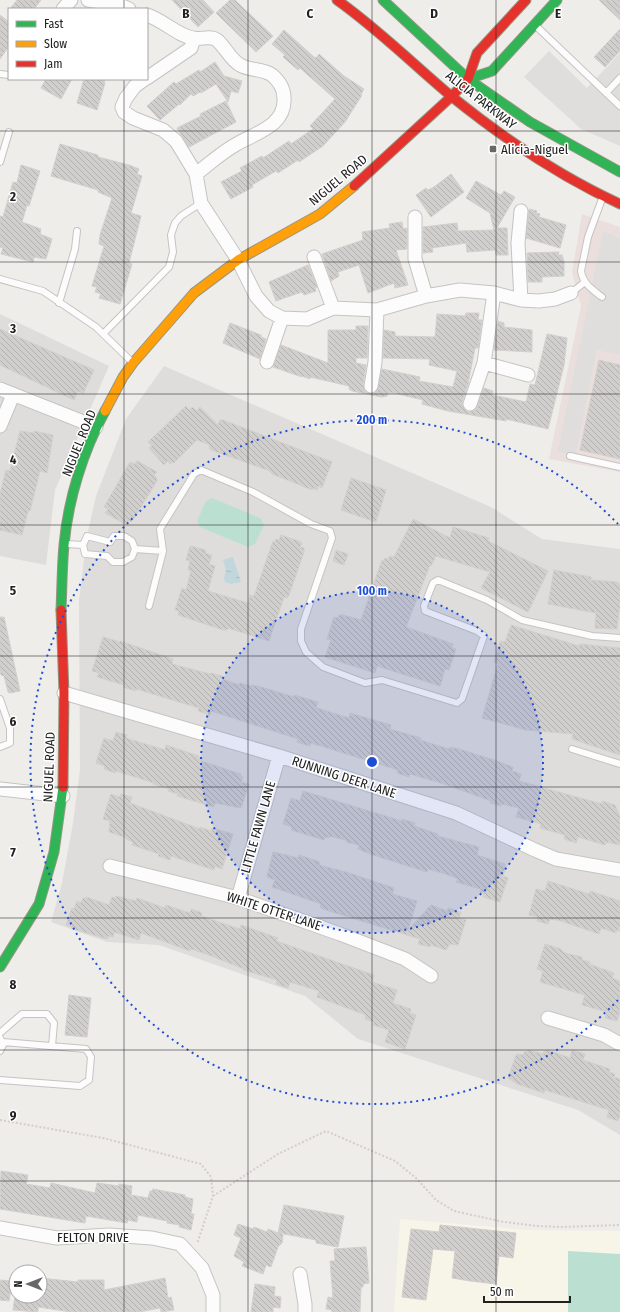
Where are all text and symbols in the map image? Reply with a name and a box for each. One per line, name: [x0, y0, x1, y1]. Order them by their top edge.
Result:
text: B: [182, 6, 190, 21]
text: C: [307, 6, 314, 21]
text: D: [430, 6, 438, 21]
text: E: [555, 6, 561, 21]
legend: [8, 8, 148, 80]
text: Fast: [44, 17, 63, 31]
text: Slow: [44, 37, 67, 51]
text: Jam: [44, 57, 62, 71]
street label: ALICIA PARKWAY: [443, 68, 520, 132]
place label: Alicia-Niguel: [501, 142, 569, 157]
marker: Alicia-Niguel: [488, 144, 498, 154]
street label: NIGUEL ROAD: [306, 152, 370, 208]
text: 2: [9, 189, 16, 204]
text: 3: [9, 321, 16, 336]
street label: NIGUEL ROAD: [59, 407, 99, 479]
text: 200 m: [356, 413, 387, 427]
text: 4: [10, 452, 17, 467]
text: 5: [10, 583, 16, 598]
text: 100 m: [357, 584, 387, 598]
text: 6: [10, 714, 17, 729]
street label: NIGUEL ROAD: [40, 731, 58, 803]
street label: RUNNING DEER LANE: [290, 753, 398, 801]
centre of rings: [365, 755, 379, 769]
street label: LITTLE FAWN LANE: [238, 779, 278, 875]
text: 7: [10, 845, 16, 860]
street label: WHITE OTTER LANE: [225, 889, 323, 933]
text: 8: [10, 977, 17, 992]
text: 9: [10, 1108, 17, 1123]
street label: FELTON DRIVE: [57, 1230, 129, 1245]
north arrow: [8, 1264, 48, 1304]
scale bar: [484, 1278, 570, 1304]
text: N: [12, 1281, 25, 1287]
text: 50 m: [490, 1285, 514, 1299]

